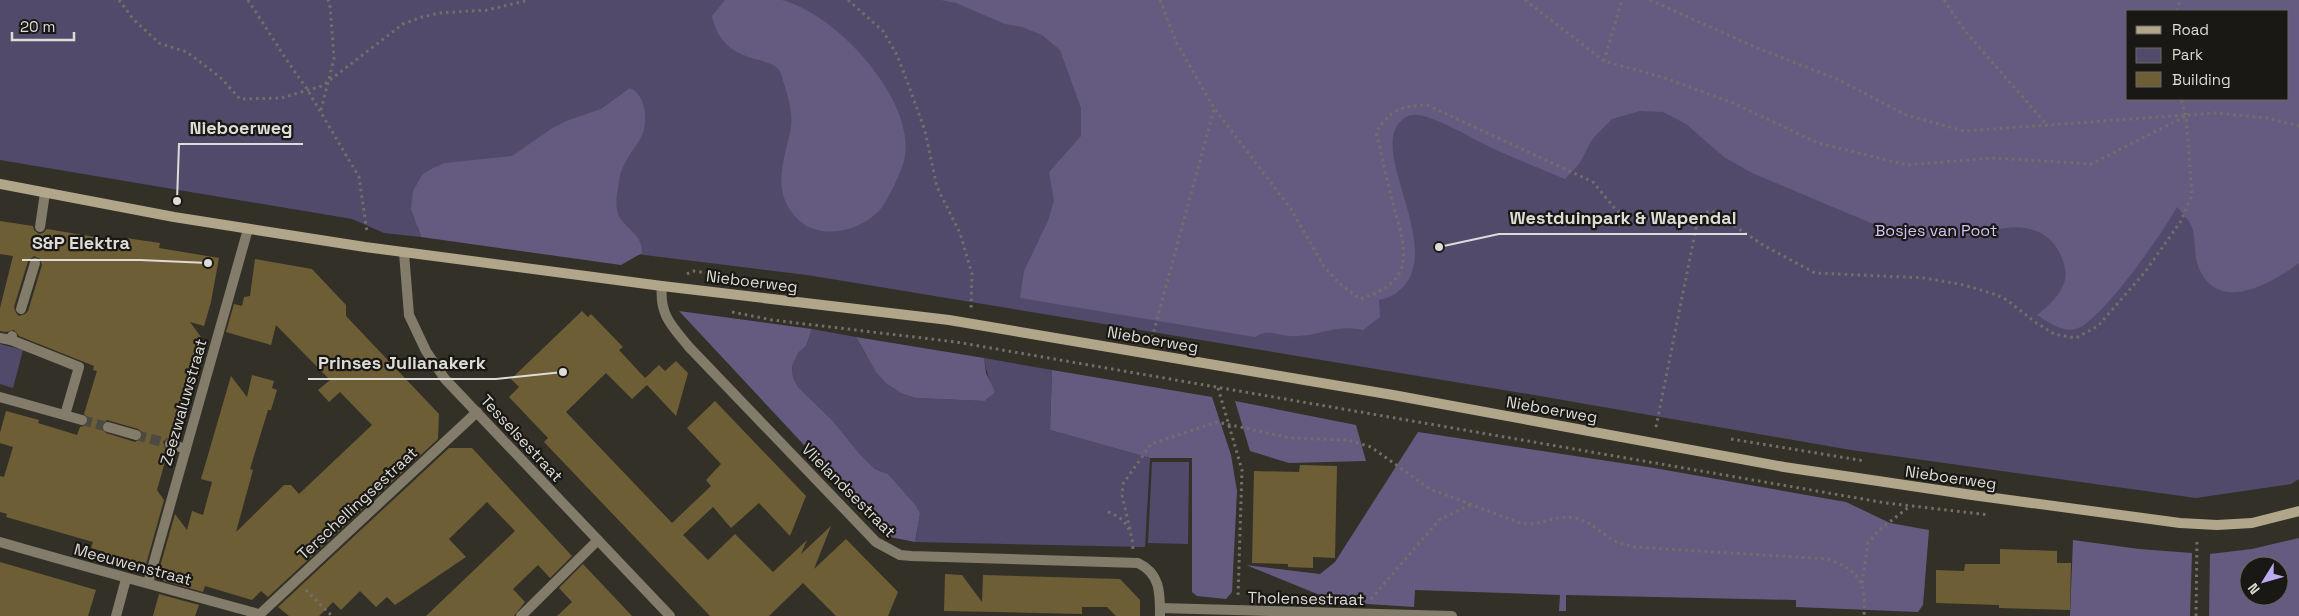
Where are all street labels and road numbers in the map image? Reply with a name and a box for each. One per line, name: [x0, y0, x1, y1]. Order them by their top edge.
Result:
street label: Nieboerweg: [705, 265, 799, 298]
street label: Nieboerweg: [1106, 321, 1200, 358]
street label: Zeezwaluwstraat: [155, 336, 212, 468]
street label: Tesselsestraat: [476, 390, 568, 486]
street label: Nieboerweg: [1505, 391, 1599, 428]
street label: Vlielandsestraat: [797, 439, 900, 542]
street label: Terschellingsestraat: [293, 442, 422, 565]
street label: Nieboerweg: [1904, 461, 1998, 494]
street label: Meeuwenstraat: [72, 539, 194, 590]
street label: Tholensestraat: [1247, 587, 1365, 610]

